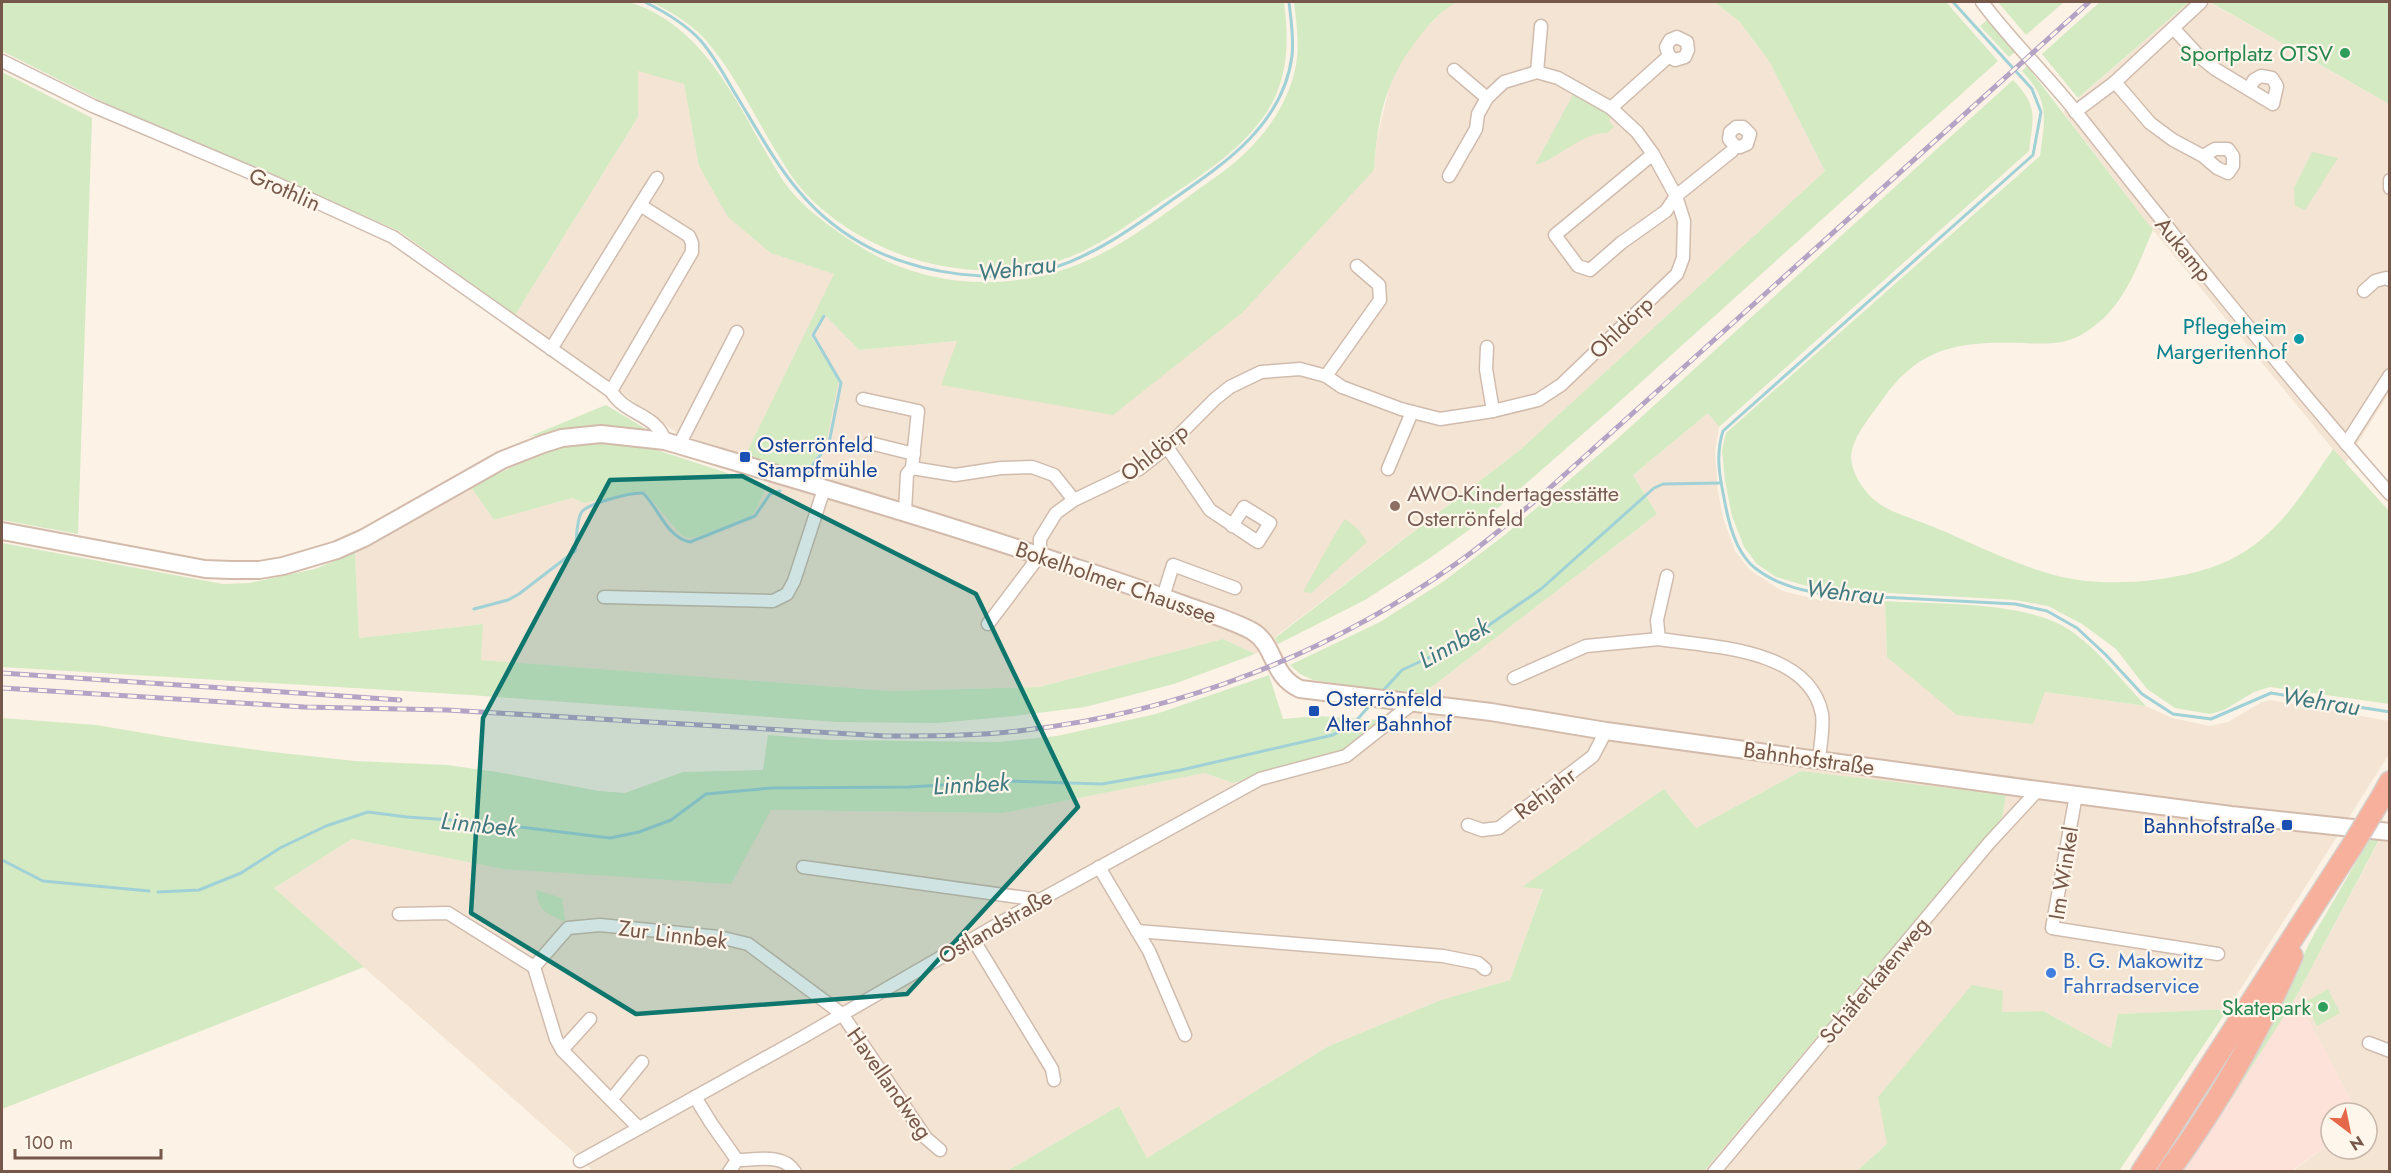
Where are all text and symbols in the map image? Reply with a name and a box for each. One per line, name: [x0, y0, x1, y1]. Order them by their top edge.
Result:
place label: Sportplatz OTSV: [2180, 37, 2333, 69]
marker: Sportplatz OTSV: [2338, 46, 2352, 60]
street label: Grothlin: [244, 159, 326, 219]
street label: Aukamp: [2148, 210, 2220, 288]
water label: Wehrau: [976, 246, 1058, 290]
street label: Ohldörp: [1582, 288, 1660, 366]
place label: Pflegeheim Margeritenhof: [2156, 310, 2288, 367]
marker: Pflegeheim Margeritenhof: [2292, 332, 2306, 346]
street label: Ohldörp: [1113, 415, 1195, 489]
place label: Osterrönfeld Stampfmühle: [757, 428, 878, 485]
marker: Osterrönfeld Stampfmühle: [738, 450, 752, 464]
place label: AWO-Kindertagesstätte Osterrönfeld: [1407, 477, 1619, 534]
marker: AWO-Kindertagesstätte Osterrönfeld: [1388, 499, 1402, 513]
street label: Bokelholmer Chaussee: [1011, 533, 1221, 631]
water label: Wehrau: [1804, 570, 1886, 614]
water label: Linnbek: [1412, 608, 1497, 677]
water label: Wehrau: [2279, 678, 2363, 724]
place label: Osterrönfeld Alter Bahnhof: [1326, 682, 1453, 739]
marker: Osterrönfeld Alter Bahnhof: [1307, 704, 1321, 718]
street label: Bahnhofstraße: [1741, 733, 1877, 783]
street label: Rehjahr: [1507, 759, 1583, 827]
water label: Linnbek: [932, 764, 1012, 803]
water label: Linnbek: [439, 803, 521, 846]
place label: Bahnhofstraße: [2143, 809, 2275, 841]
marker: Bahnhofstraße: [2280, 818, 2294, 832]
street label: Im Winkel: [2040, 824, 2086, 922]
street label: Ostlandstraße: [932, 880, 1058, 972]
street label: Schäferkatenweg: [1811, 910, 1937, 1050]
street label: Zur Linnbek: [617, 911, 730, 957]
place label: B. G. Makowitz Fahrradservice: [2063, 944, 2203, 1001]
marker: B. G. Makowitz Fahrradservice: [2044, 966, 2058, 980]
place label: Skatepark: [2222, 991, 2311, 1023]
marker: Skatepark: [2316, 1000, 2330, 1014]
street label: Havellandweg: [840, 1021, 940, 1145]
north arrow: [2319, 1101, 2379, 1161]
scale bar: [15, 1122, 160, 1160]
text: 100 m: [24, 1130, 73, 1156]
text: N: [2345, 1130, 2368, 1156]

